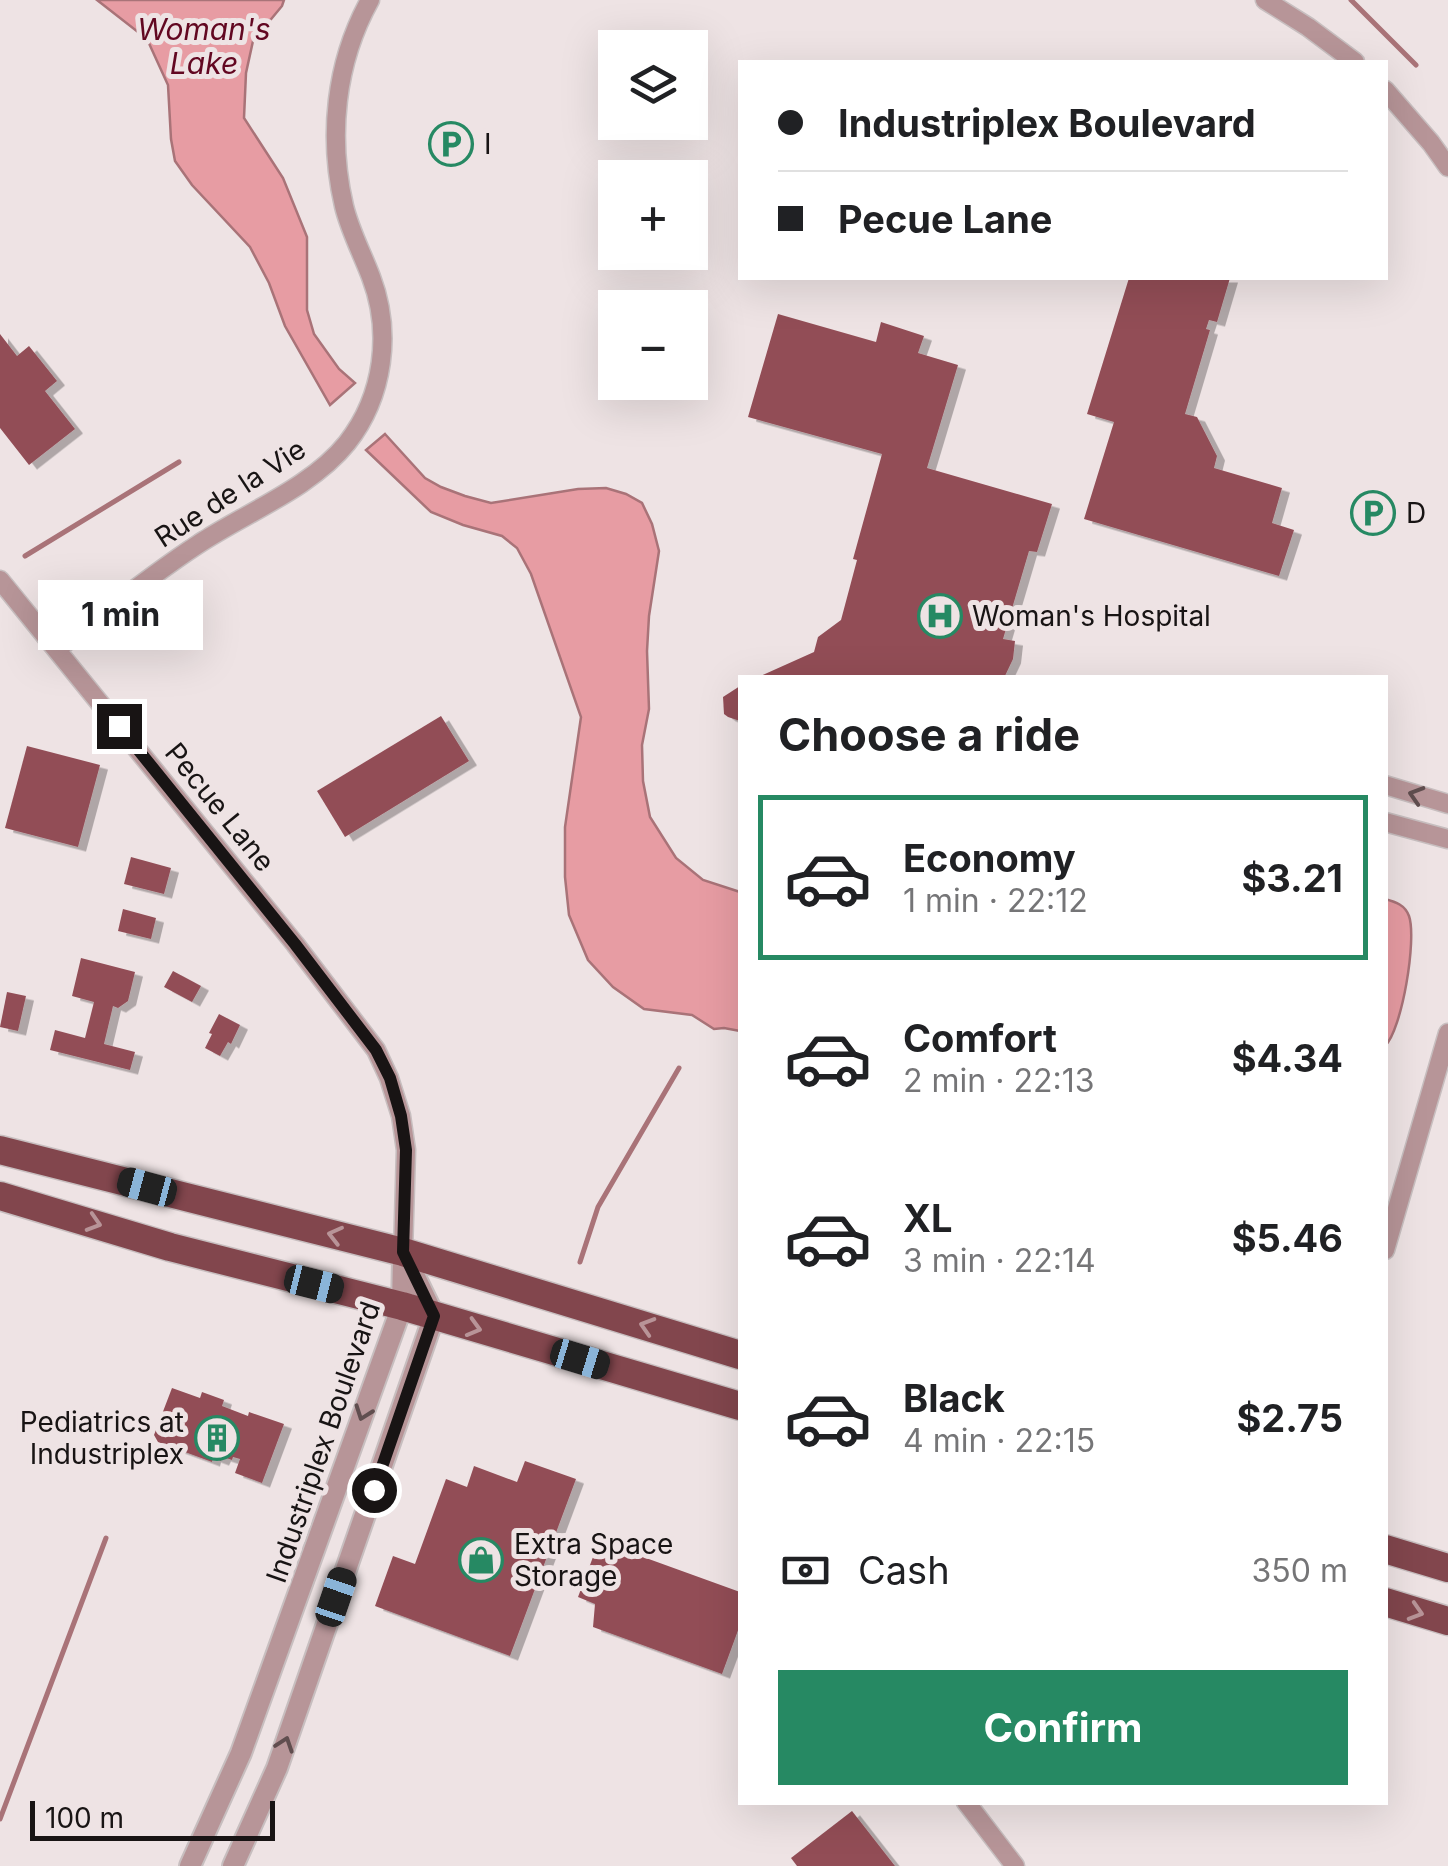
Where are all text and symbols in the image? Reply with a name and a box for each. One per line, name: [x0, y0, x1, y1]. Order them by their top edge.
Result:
water label: Woman's Lake: [137, 11, 271, 81]
map controls: [598, 30, 708, 400]
button: layers: [598, 30, 708, 140]
text: Industriplex Boulevard: [838, 100, 1256, 146]
parking icon: I: [428, 121, 474, 167]
place label: I: [484, 127, 492, 161]
button: +: [598, 160, 708, 270]
text: Pecue Lane: [838, 196, 1052, 242]
button: −: [598, 290, 708, 400]
street label: Rue de la Vie: [148, 432, 312, 554]
parking icon: D: [1350, 490, 1396, 536]
place label: D: [1406, 496, 1426, 530]
callout: 1 min: [36, 581, 202, 651]
hospital icon: Woman's Hospital: [917, 593, 963, 639]
text: 1 min: [81, 595, 160, 634]
place label: Woman's Hospital: [972, 599, 1211, 633]
route end: [97, 704, 142, 749]
text: Choose a ride: [778, 707, 1080, 762]
street label: Pecue Lane: [158, 736, 282, 878]
one-way arrow: [1409, 786, 1426, 807]
icon: car: [783, 833, 873, 923]
text: Economy: [903, 835, 1076, 881]
text: $3.21: [1241, 855, 1343, 901]
text: 1 min · 22:12: [903, 881, 1088, 920]
icon: car: [783, 1013, 873, 1103]
text: Comfort: [903, 1015, 1057, 1061]
text: $4.34: [1232, 1035, 1343, 1081]
text: 2 min · 22:13: [903, 1061, 1094, 1100]
car: [114, 1165, 180, 1209]
icon: car: [783, 1193, 873, 1283]
text: XL: [903, 1195, 953, 1241]
one-way arrow: [84, 1211, 101, 1232]
text: $5.46: [1232, 1215, 1343, 1261]
one-way arrow: [327, 1225, 344, 1246]
text: 3 min · 22:14: [903, 1241, 1096, 1280]
car: [281, 1262, 347, 1306]
street label: Industriplex Boulevard: [259, 1297, 387, 1587]
one-way arrow: [465, 1316, 482, 1337]
one-way arrow: [639, 1317, 656, 1338]
car: [547, 1336, 613, 1382]
icon: car: [783, 1373, 873, 1463]
text: Black: [903, 1375, 1005, 1421]
text: $2.75: [1236, 1395, 1343, 1441]
one-way arrow: [355, 1403, 375, 1420]
place label: Pediatrics at Industriplex: [20, 1405, 184, 1471]
building icon: Pediatrics at Industriplex: [194, 1415, 240, 1461]
text: 4 min · 22:15: [903, 1421, 1095, 1460]
route start: [352, 1468, 397, 1513]
place label: Extra Space Storage: [514, 1527, 673, 1593]
shop icon: Extra Space Storage: [458, 1537, 504, 1583]
icon: cash: [778, 1543, 833, 1598]
text: Cash: [858, 1547, 950, 1593]
text: 350 m: [1252, 1551, 1348, 1590]
car: [312, 1564, 360, 1630]
one-way arrow: [1407, 1600, 1424, 1620]
button: Confirm: [778, 1670, 1348, 1785]
one-way arrow: [273, 1737, 294, 1754]
scale bar: [30, 1796, 275, 1840]
text: 100 m: [45, 1801, 124, 1835]

